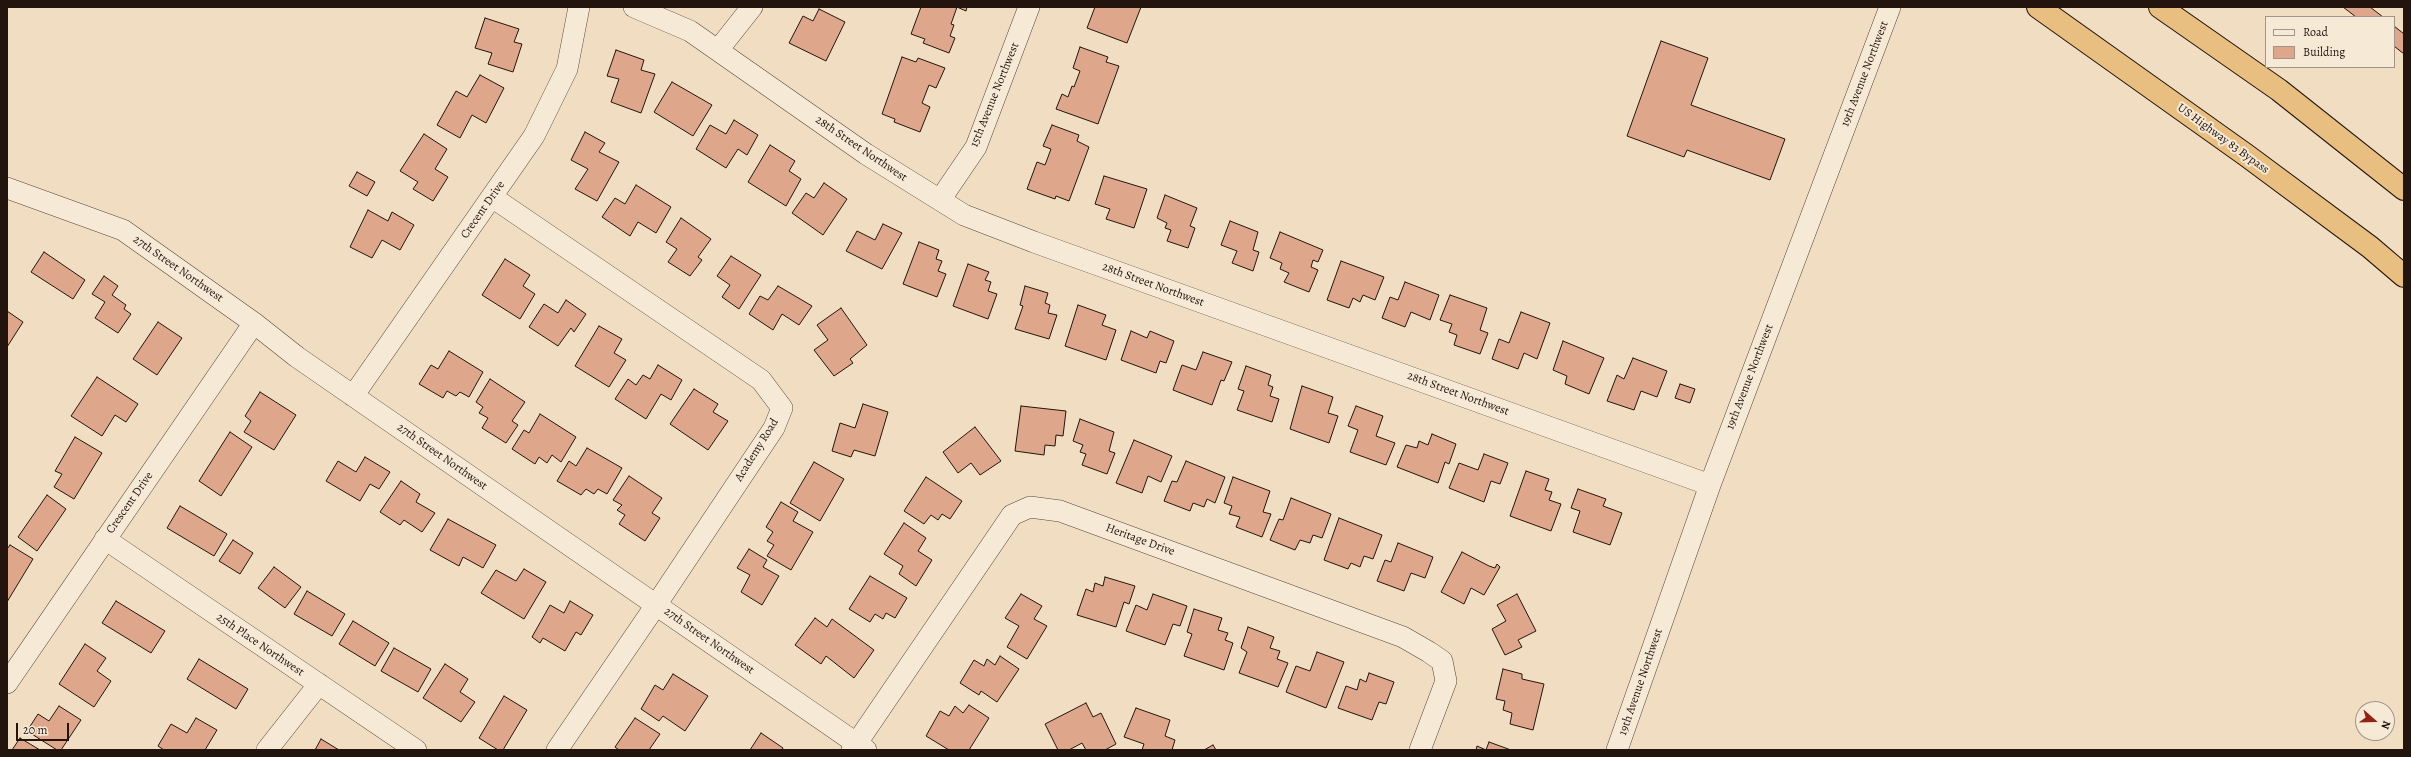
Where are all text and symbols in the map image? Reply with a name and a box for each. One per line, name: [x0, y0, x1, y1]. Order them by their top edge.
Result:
legend: [2265, 16, 2395, 68]
street label: 19th Avenue Northwest: [1838, 19, 1892, 129]
text: Road: [2303, 24, 2328, 40]
street label: 15th Avenue Northwest: [967, 41, 1023, 149]
text: Building: [2303, 44, 2345, 60]
street label: US Highway 83 Bypass: [2174, 101, 2272, 177]
street label: 28th Street Northwest: [812, 113, 910, 185]
street label: Crecent Drive: [458, 178, 508, 242]
street label: 27th Street Northwest: [130, 232, 226, 306]
street label: 28th Street Northwest: [1100, 260, 1206, 310]
street label: 19th Avenue Northwest: [1723, 322, 1777, 432]
street label: 28th Street Northwest: [1405, 369, 1511, 419]
street label: Academy Road: [732, 416, 782, 484]
street label: 27th Street Northwest: [394, 420, 490, 494]
street label: Crescent Drive: [103, 469, 157, 537]
street label: Heritage Drive: [1104, 521, 1176, 559]
street label: 27th Street Northwest: [661, 604, 757, 678]
street label: 25th Place Northwest: [213, 610, 307, 680]
street label: 19th Avenue Northwest: [1616, 627, 1666, 737]
north arrow: [2355, 701, 2395, 741]
scale bar: [18, 715, 71, 741]
text: N: [2377, 719, 2394, 731]
text: 20 m: [23, 722, 47, 738]

